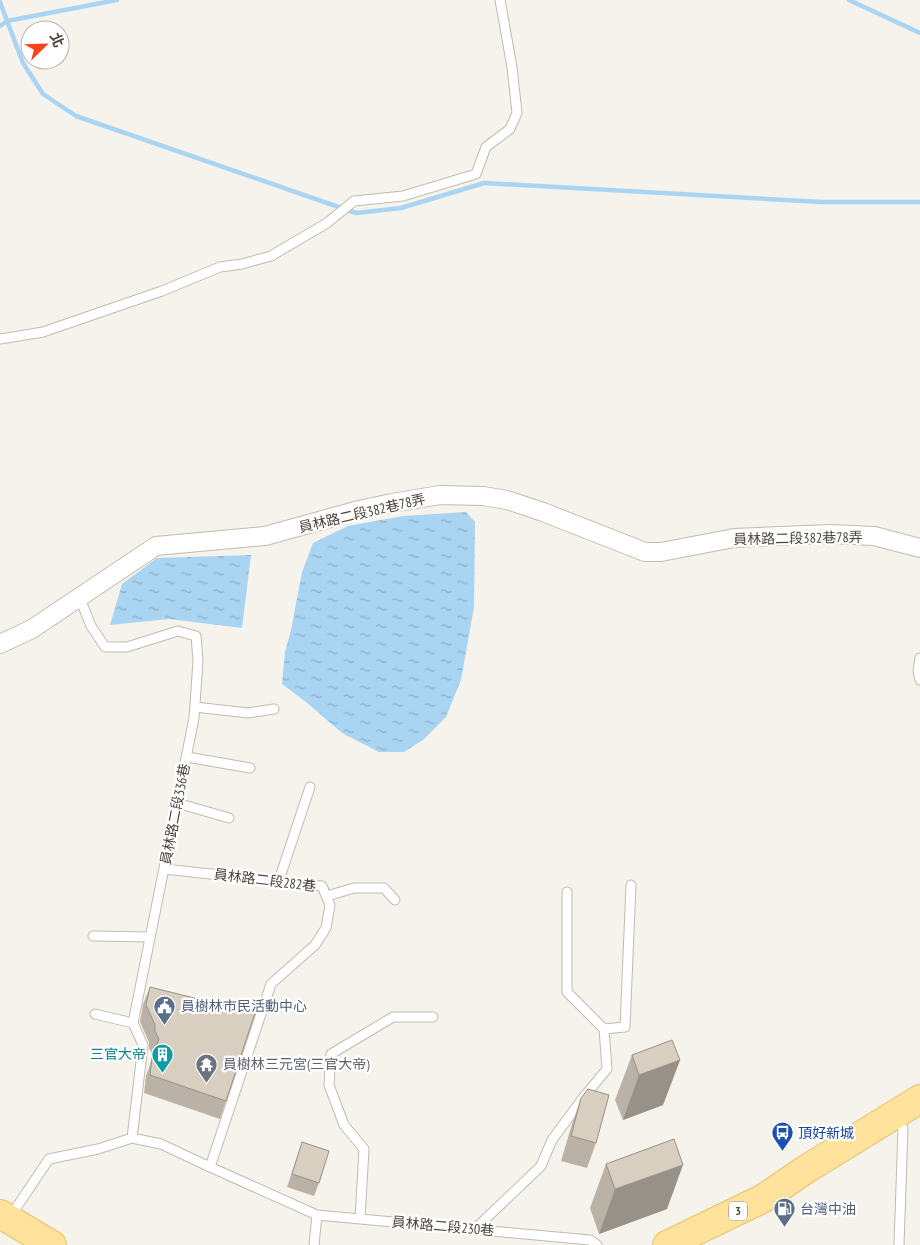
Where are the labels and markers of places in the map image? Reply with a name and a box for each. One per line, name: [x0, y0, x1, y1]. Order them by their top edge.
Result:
public building icon: 員樹林市民活動中心: [153, 994, 177, 1025]
place label: 員樹林市民活動中心: [181, 997, 307, 1015]
building icon: 三官大帝: [150, 1042, 174, 1073]
place label: 三官大帝: [90, 1045, 146, 1063]
temple icon: 員樹林三元宮(三官大帝): [195, 1052, 219, 1083]
place label: 員樹林三元宮(三官大帝): [223, 1055, 370, 1073]
bus stop icon: 頂好新城: [770, 1121, 794, 1152]
place label: 頂好新城: [798, 1124, 854, 1142]
fuel station icon: 台灣中油: [772, 1197, 796, 1228]
place label: 台灣中油: [800, 1200, 856, 1218]

